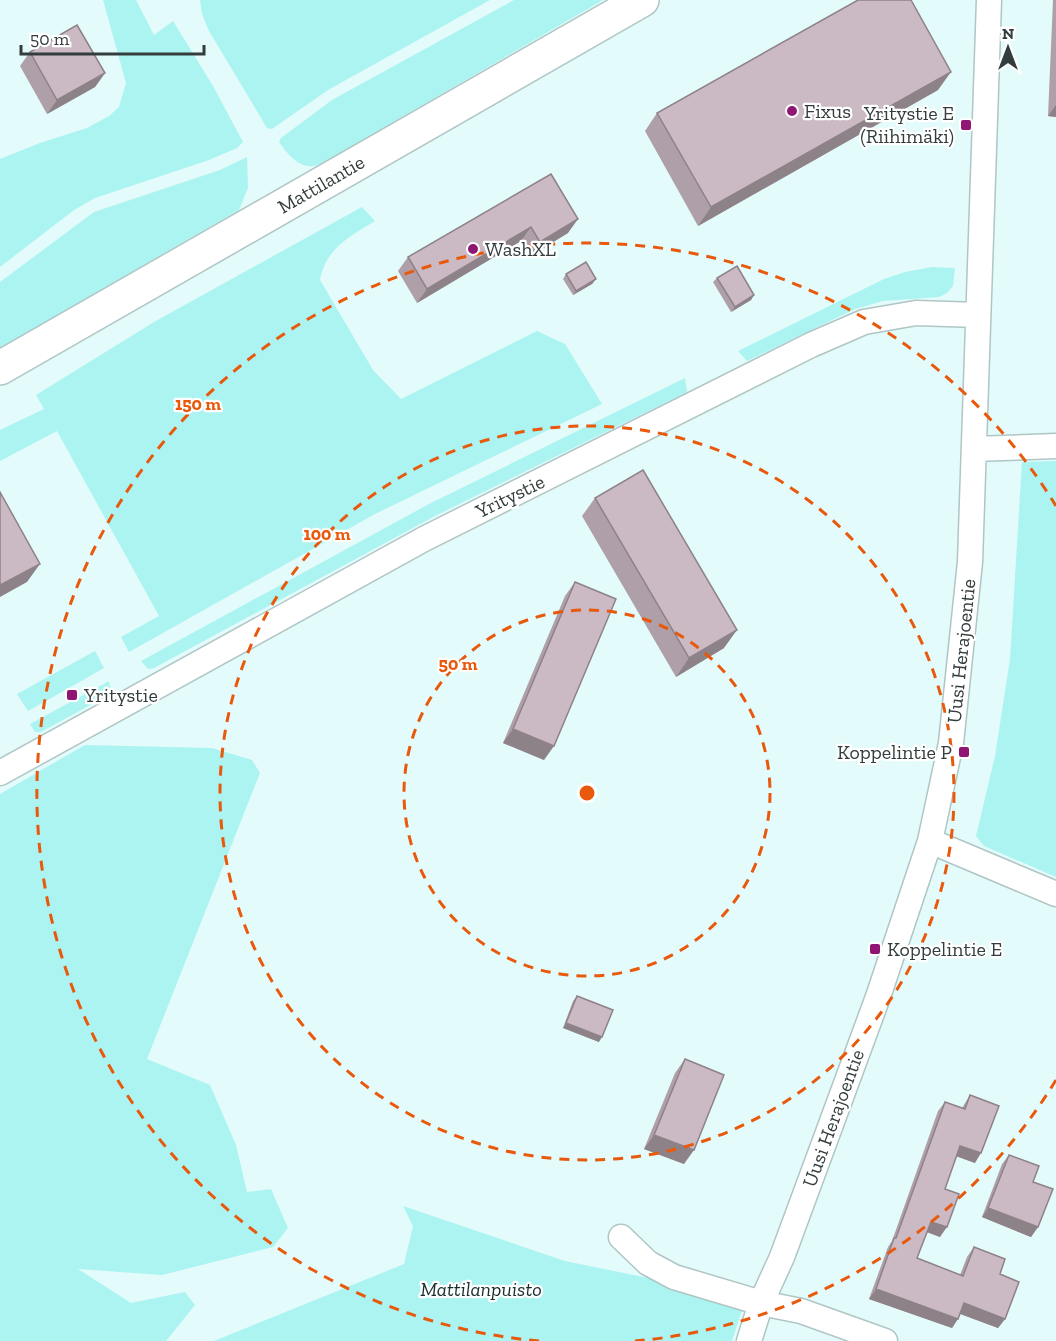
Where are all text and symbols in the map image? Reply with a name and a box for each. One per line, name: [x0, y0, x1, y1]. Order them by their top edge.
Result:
scale bar: [21, 18, 204, 56]
north arrow: [978, 18, 1038, 78]
text: N: [1002, 24, 1014, 43]
text: 50 m: [30, 28, 70, 50]
place label: Fixus: [804, 99, 851, 123]
place label: Yritystie E (Riihimäki): [860, 101, 954, 148]
marker: Fixus: [785, 104, 799, 118]
marker: Yritystie E (Riihimäki): [959, 118, 973, 132]
street label: Mattilantie: [273, 150, 369, 218]
place label: WashXL: [485, 237, 556, 261]
marker: WashXL: [466, 242, 480, 256]
text: 150 m: [175, 393, 221, 415]
street label: Yritystie: [471, 469, 548, 523]
text: 100 m: [303, 523, 351, 545]
street label: Uusi Herajoentie: [941, 578, 981, 724]
text: 50 m: [439, 653, 478, 675]
place label: Yritystie: [83, 683, 158, 707]
marker: Yritystie: [65, 688, 79, 702]
place label: Koppelintie P: [837, 740, 952, 764]
marker: Koppelintie P: [957, 745, 971, 759]
centre of rings: [577, 783, 597, 803]
place label: Koppelintie E: [887, 937, 1002, 961]
marker: Koppelintie E: [868, 942, 882, 956]
street label: Uusi Herajoentie: [797, 1046, 869, 1190]
park label: Mattilanpuisto: [420, 1277, 542, 1301]

